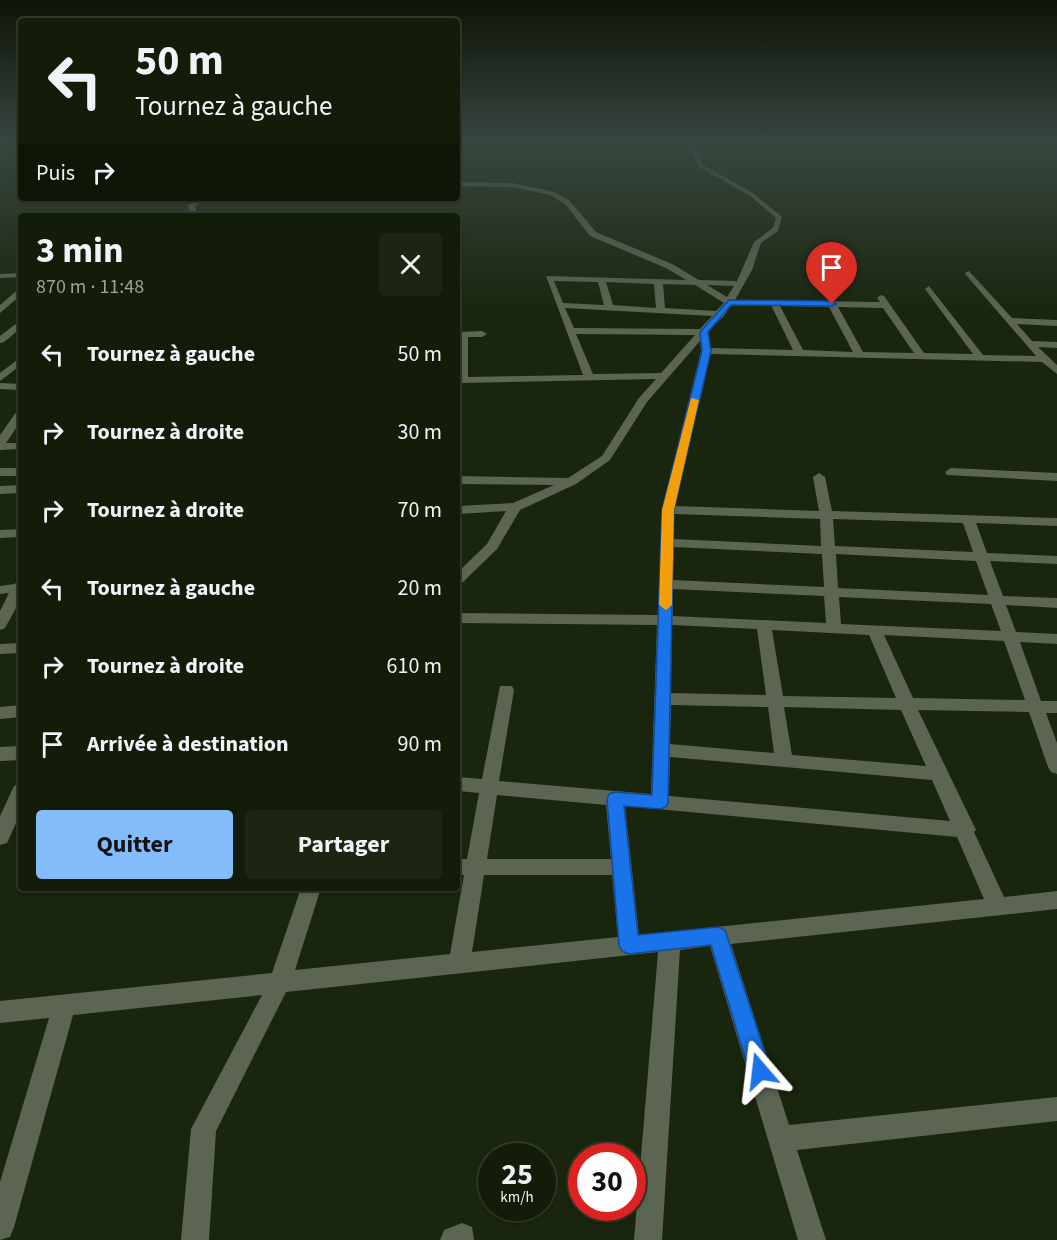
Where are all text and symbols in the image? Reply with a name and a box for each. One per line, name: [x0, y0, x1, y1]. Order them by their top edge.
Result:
text: 50 m: [135, 31, 224, 91]
icon: left: [36, 42, 114, 120]
text: Tournez à gauche: [135, 87, 332, 126]
icon: right: [87, 156, 120, 189]
text: Puis: [36, 157, 75, 189]
text: 3 min: [36, 225, 124, 276]
button: close: [379, 233, 442, 296]
pin: [806, 242, 857, 304]
icon: arrive: [815, 251, 848, 284]
text: 870 m · 11:48: [36, 273, 144, 301]
icon: left: [36, 338, 69, 371]
text: Tournez à gauche: [87, 338, 255, 370]
text: 50 m: [397, 338, 442, 370]
icon: right: [36, 416, 69, 449]
text: Tournez à droite: [87, 416, 244, 448]
text: 30 m: [397, 416, 442, 448]
icon: right: [36, 494, 69, 527]
text: Tournez à droite: [87, 494, 244, 526]
text: 70 m: [397, 494, 442, 526]
icon: left: [36, 572, 69, 605]
text: Tournez à gauche: [87, 572, 255, 604]
text: 20 m: [397, 572, 442, 604]
icon: right: [36, 650, 69, 683]
text: Tournez à droite: [87, 650, 244, 682]
text: 610 m: [387, 650, 442, 682]
icon: arrive: [36, 728, 69, 761]
text: Arrivée à destination: [87, 728, 289, 760]
text: 90 m: [397, 728, 442, 760]
button: Quitter: [36, 810, 233, 879]
button: Partager: [245, 810, 442, 879]
position arrow: [728, 1039, 792, 1103]
speed limit sign: 30: [568, 1143, 646, 1221]
text: 25: [501, 1153, 533, 1196]
text: km/h: [500, 1187, 534, 1208]

